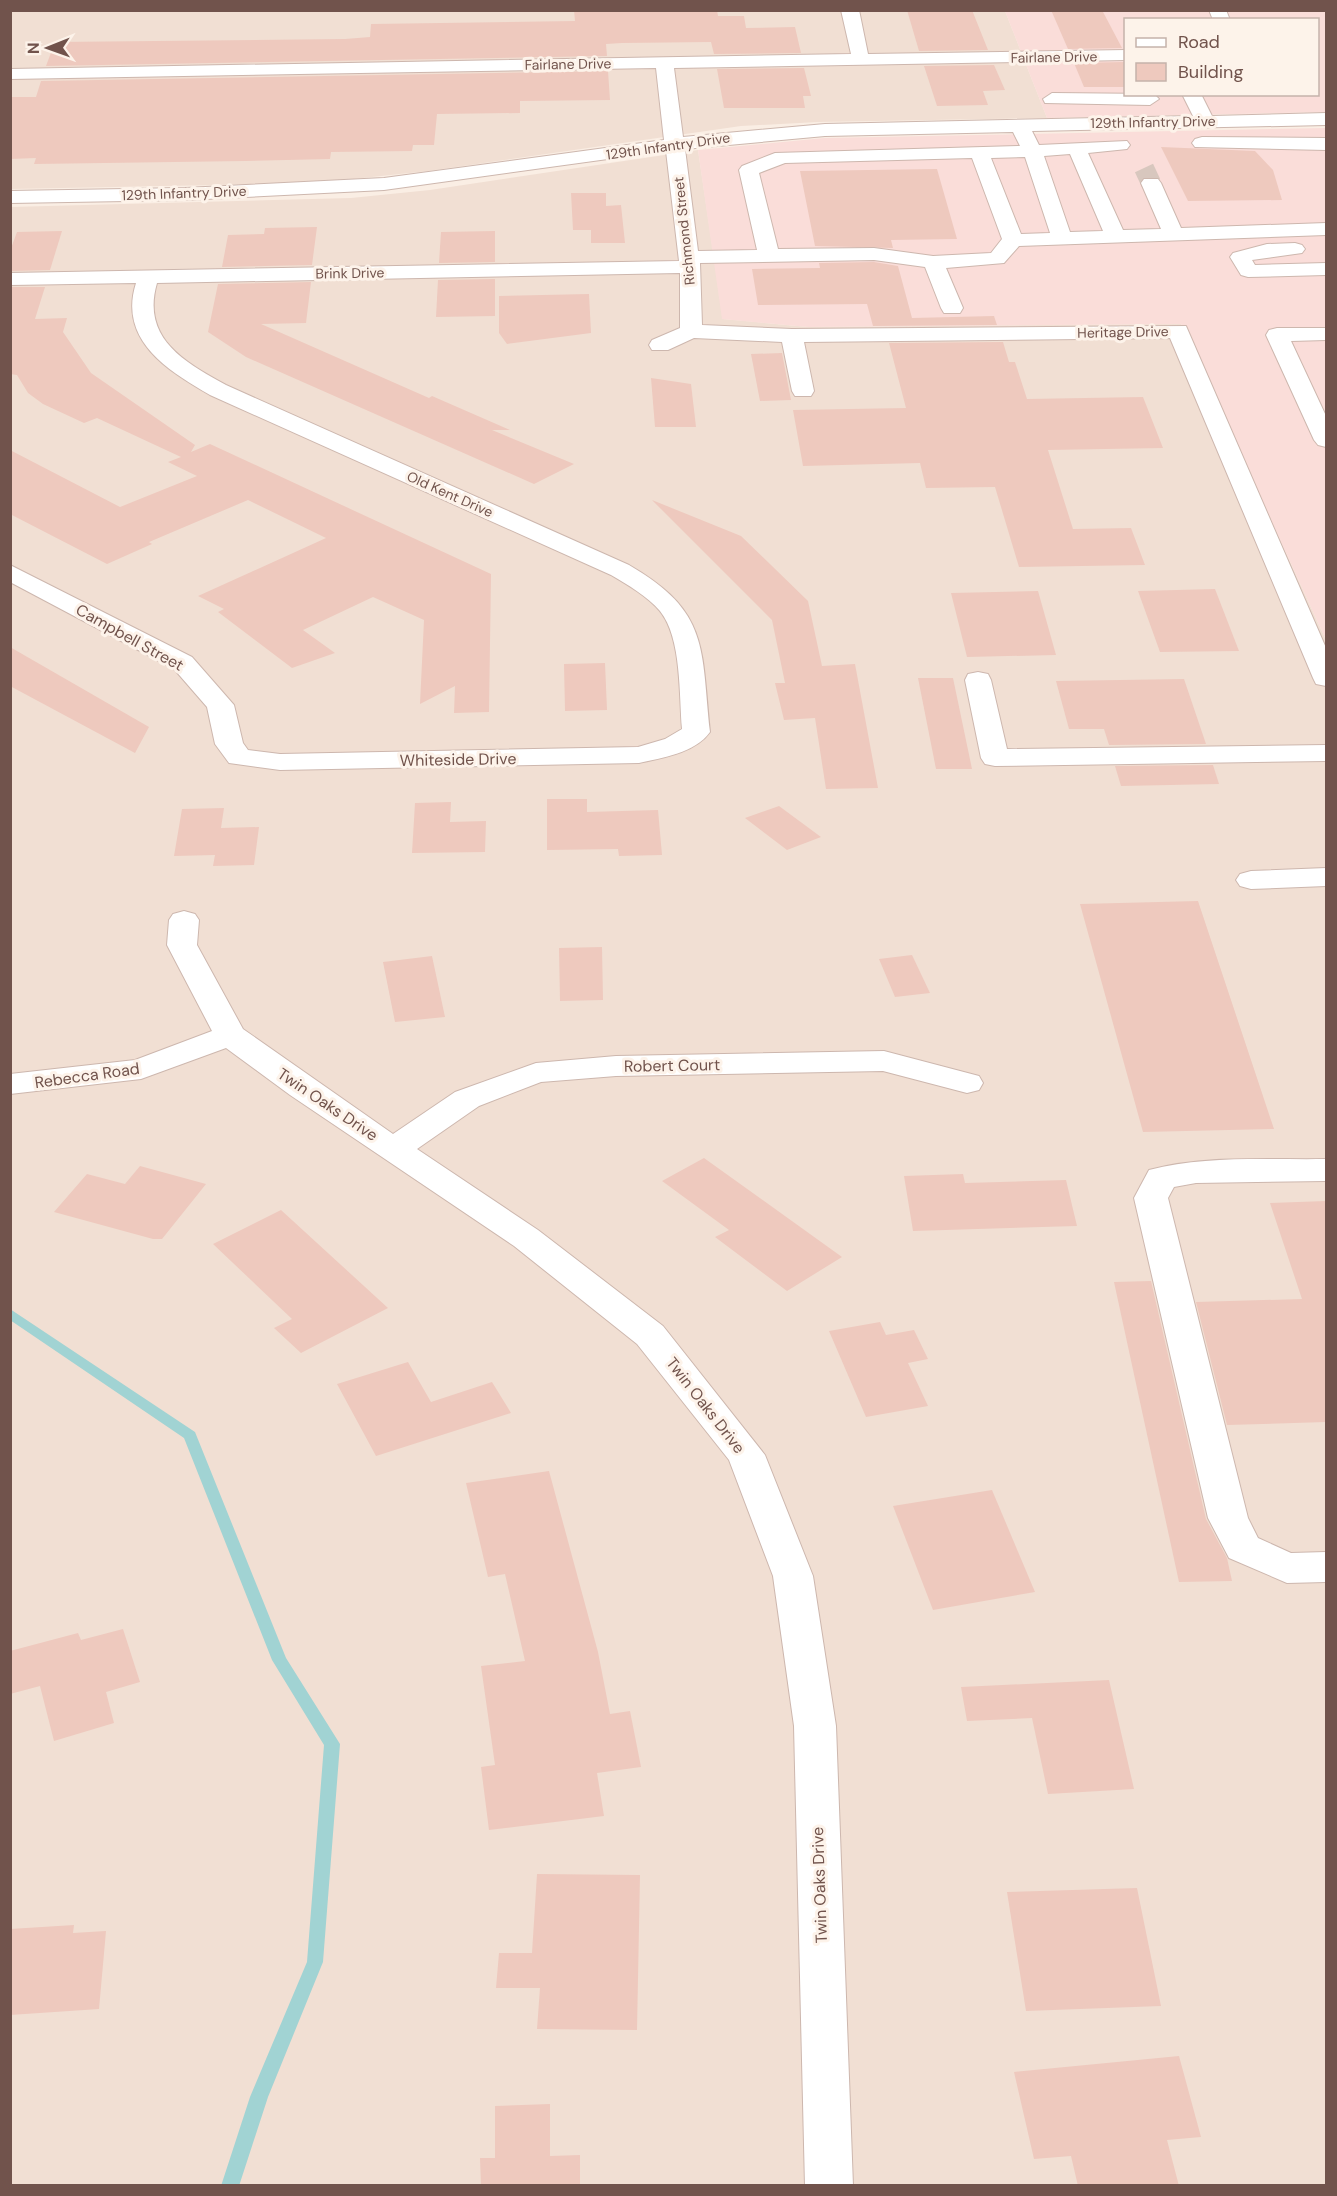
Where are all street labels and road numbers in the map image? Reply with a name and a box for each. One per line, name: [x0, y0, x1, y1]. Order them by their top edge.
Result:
street label: Fairlane Drive: [1010, 47, 1098, 67]
street label: Fairlane Drive: [524, 54, 612, 74]
street label: 129th Infantry Drive: [1090, 112, 1216, 132]
street label: 129th Infantry Drive: [605, 128, 731, 164]
street label: Richmond Street: [669, 176, 699, 286]
street label: 129th Infantry Drive: [121, 182, 247, 204]
street label: Brink Drive: [315, 263, 385, 283]
street label: Heritage Drive: [1077, 322, 1169, 342]
street label: Old Kent Drive: [404, 467, 496, 521]
street label: Campbell Street: [72, 599, 187, 676]
street label: Whiteside Drive: [399, 748, 517, 771]
street label: Robert Court: [624, 1054, 720, 1077]
street label: Rebecca Road: [33, 1058, 141, 1093]
street label: Twin Oaks Drive: [274, 1063, 382, 1146]
street label: Twin Oaks Drive: [661, 1353, 750, 1458]
street label: Twin Oaks Drive: [807, 1826, 832, 1944]

